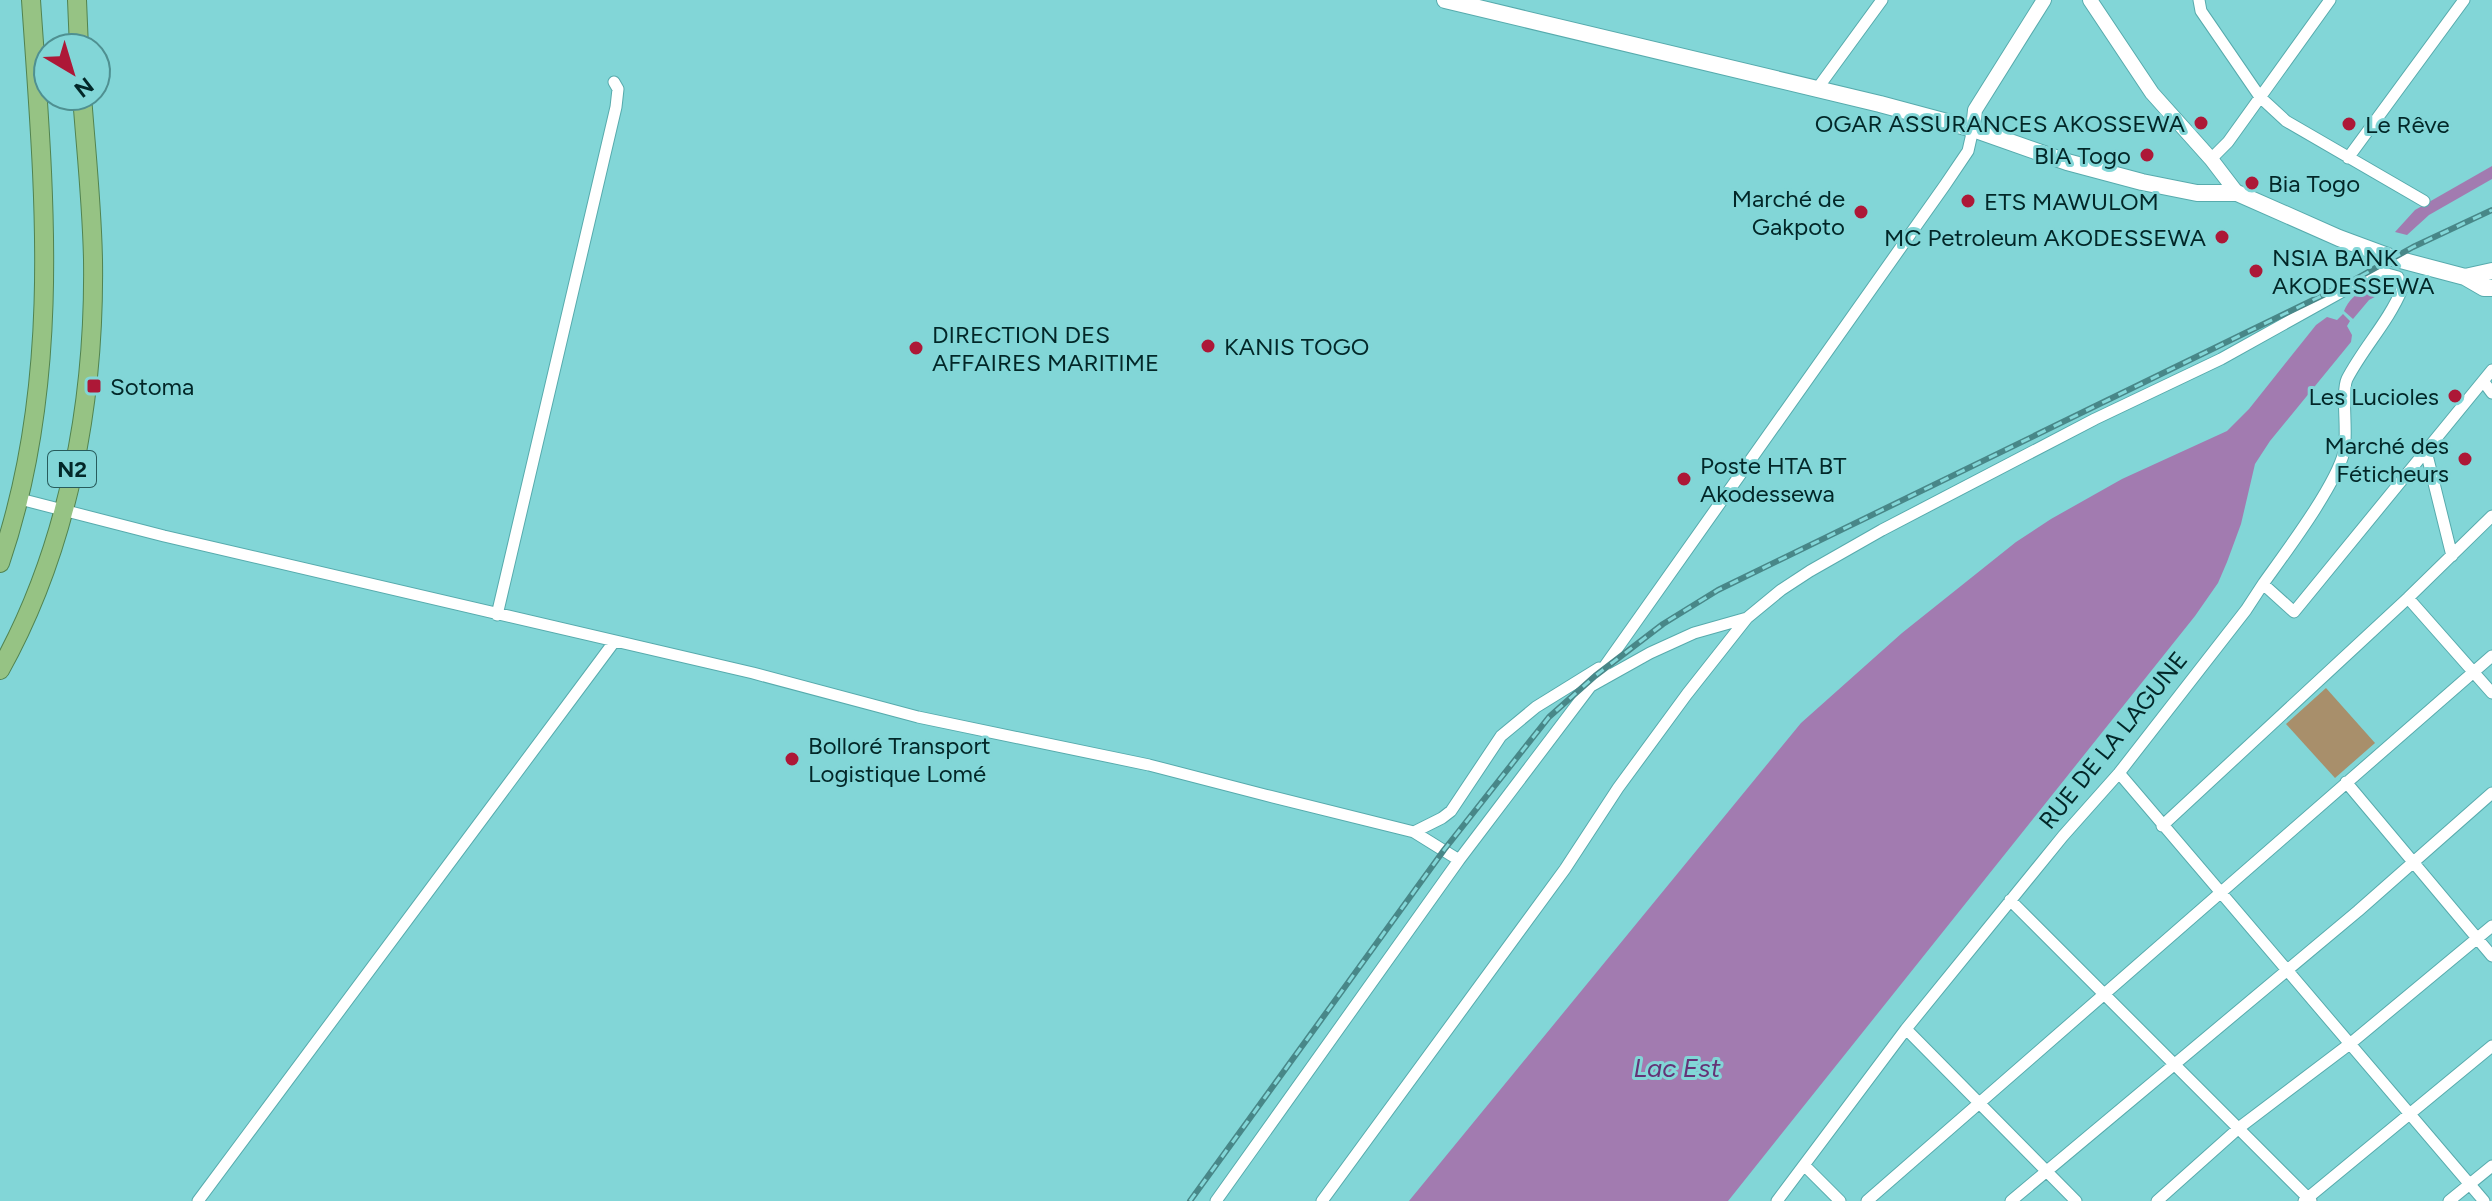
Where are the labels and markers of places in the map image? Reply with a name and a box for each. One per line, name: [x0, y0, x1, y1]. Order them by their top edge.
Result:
place label: OGAR ASSURANCES AKOSSEWA: [1815, 109, 2186, 138]
place label: Le Rêve: [2365, 110, 2450, 139]
marker: OGAR ASSURANCES AKOSSEWA: [2192, 114, 2210, 132]
marker: Le Rêve: [2340, 115, 2358, 133]
place label: BIA Togo: [2034, 141, 2131, 170]
marker: BIA Togo: [2138, 146, 2156, 164]
place label: Bia Togo: [2268, 169, 2360, 198]
marker: Bia Togo: [2243, 174, 2261, 192]
place label: Marché de Gakpoto: [1732, 184, 1845, 241]
place label: ETS MAWULOM: [1984, 187, 2159, 216]
marker: ETS MAWULOM: [1959, 192, 1977, 210]
marker: Marché de Gakpoto: [1852, 203, 1870, 221]
place label: MC Petroleum AKODESSEWA: [1884, 223, 2207, 252]
marker: MC Petroleum AKODESSEWA: [2213, 228, 2231, 246]
place label: NSIA BANK AKODESSEWA: [2272, 243, 2435, 300]
marker: NSIA BANK AKODESSEWA: [2247, 262, 2265, 280]
place label: DIRECTION DES AFFAIRES MARITIME: [932, 320, 1159, 377]
place label: KANIS TOGO: [1224, 332, 1369, 361]
marker: KANIS TOGO: [1199, 337, 1217, 355]
marker: DIRECTION DES AFFAIRES MARITIME: [907, 339, 925, 357]
place label: Sotoma: [110, 372, 194, 401]
marker: Sotoma: [85, 377, 103, 395]
place label: Les Lucioles: [2308, 382, 2439, 411]
marker: Les Lucioles: [2446, 387, 2464, 405]
place label: Marché des Féticheurs: [2325, 431, 2449, 488]
marker: Marché des Féticheurs: [2456, 450, 2474, 468]
place label: Poste HTA BT Akodessewa: [1700, 451, 1847, 508]
marker: Poste HTA BT Akodessewa: [1675, 470, 1693, 488]
place label: Bolloré Transport Logistique Lomé: [808, 731, 991, 788]
marker: Bolloré Transport Logistique Lomé: [783, 750, 801, 768]

